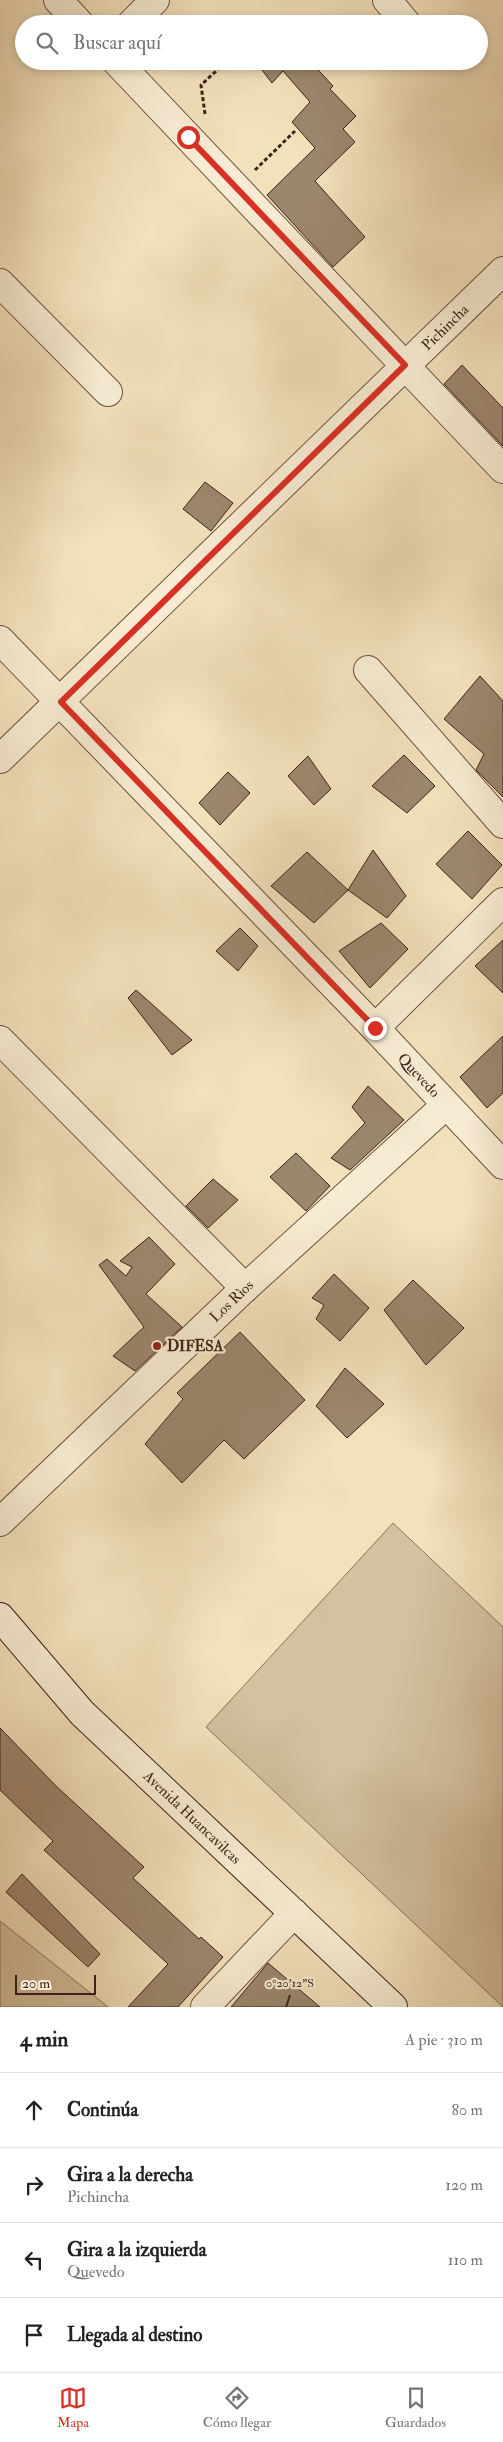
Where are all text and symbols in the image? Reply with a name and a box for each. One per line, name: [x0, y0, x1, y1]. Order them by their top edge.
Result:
search box: [15, 15, 488, 70]
icon: search: [33, 29, 61, 57]
text: Buscar aquí: [73, 31, 161, 55]
route start: [177, 126, 200, 149]
street label: Pichincha: [417, 300, 473, 354]
route end: [364, 1017, 387, 1040]
street label: Quevedo: [394, 1049, 444, 1101]
street label: Los Rìos: [205, 1276, 257, 1326]
place label: DIFESA: [167, 1337, 224, 1356]
marker: DIFESA: [151, 1340, 163, 1352]
street label: Avenida Huancavilcas: [139, 1766, 245, 1868]
scale bar: [15, 1972, 96, 1995]
text: 20 m: [22, 1975, 50, 1992]
text: 0°20'12"S: [266, 1976, 314, 1991]
text: 4 min: [20, 2026, 68, 2053]
text: A pie · 310 m: [405, 2030, 483, 2050]
icon: ahead: [20, 2096, 48, 2124]
text: Continúa: [67, 2098, 138, 2122]
text: 80 m: [452, 2100, 483, 2120]
text: Gira a la derecha: [67, 2163, 193, 2187]
icon: right: [20, 2171, 48, 2199]
text: 120 m: [445, 2175, 483, 2195]
text: Pichincha: [67, 2187, 129, 2207]
text: Gira a la izquierda: [67, 2238, 206, 2262]
icon: left: [20, 2246, 48, 2274]
text: 110 m: [448, 2250, 483, 2270]
text: Quevedo: [67, 2262, 124, 2282]
icon: arrive: [20, 2321, 48, 2349]
text: Llegada al destino: [67, 2323, 202, 2347]
tab: Mapa: [57, 2384, 89, 2431]
tab: Cómo llegar: [203, 2384, 271, 2431]
tab: Guardados: [385, 2384, 446, 2431]

